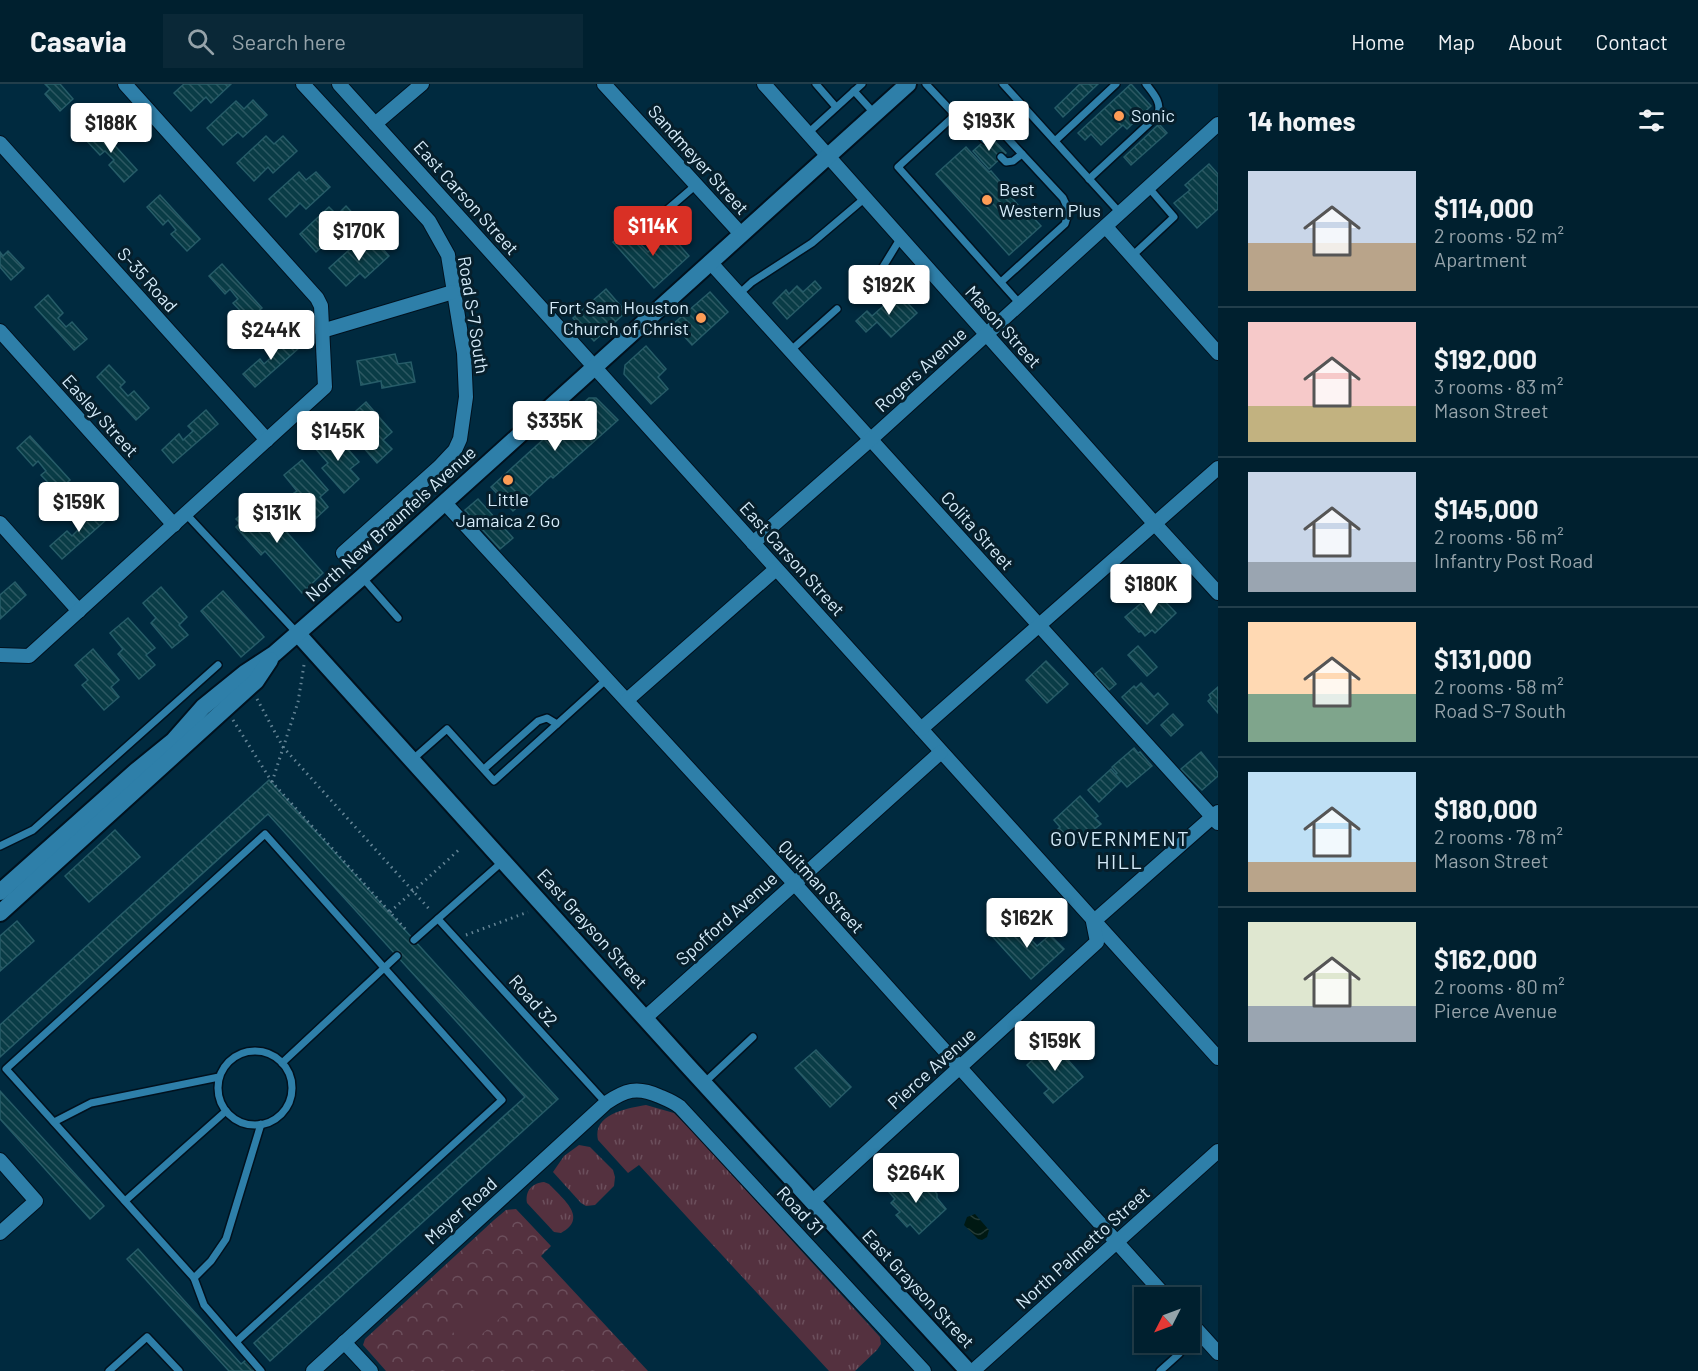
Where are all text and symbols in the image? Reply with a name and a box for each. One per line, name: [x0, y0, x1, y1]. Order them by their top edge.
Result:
search box: [163, 14, 583, 68]
text: Casavia: [30, 24, 127, 58]
icon: search: [184, 25, 217, 58]
text: Search here: [232, 28, 346, 54]
text: Home: [1351, 29, 1405, 54]
text: Map: [1438, 29, 1475, 54]
text: About: [1508, 29, 1563, 54]
text: Contact: [1596, 29, 1668, 54]
street label: Sandmeyer Street: [644, 100, 754, 219]
pin: $193K: [947, 101, 1031, 152]
pin: $188K: [69, 103, 153, 154]
place label: Sonic: [1131, 104, 1175, 126]
icon: filters: [1635, 104, 1668, 137]
text: 14 homes: [1248, 105, 1355, 136]
text: $193K: [963, 108, 1015, 132]
marker: Sonic: [1112, 109, 1126, 123]
text: $188K: [85, 110, 137, 134]
street label: East Carson Street: [410, 136, 524, 259]
place label: Best Western Plus: [999, 178, 1101, 221]
text: $114,000: [1434, 192, 1534, 223]
marker: Best Western Plus: [980, 193, 994, 207]
icon: home: [1296, 195, 1368, 267]
pin: $114K: [611, 206, 695, 257]
pin: $170K: [317, 211, 401, 262]
text: $114K: [628, 213, 678, 237]
text: $170K: [333, 218, 385, 242]
text: 2 rooms · 52 m²: [1434, 223, 1564, 247]
street label: S-35 Road: [113, 242, 183, 316]
text: Apartment: [1434, 247, 1527, 271]
street label: Road S-7 South: [454, 254, 494, 375]
pin: $192K: [847, 265, 931, 316]
text: $192K: [863, 272, 915, 296]
street label: Mason Street: [961, 281, 1046, 372]
place label: Fort Sam Houston Church of Christ: [549, 296, 689, 339]
pin: $244K: [229, 310, 313, 361]
marker: Fort Sam Houston Church of Christ: [694, 311, 708, 325]
text: $244K: [241, 317, 301, 341]
street label: Rogers Avenue: [870, 322, 971, 416]
text: $192,000: [1434, 343, 1537, 374]
icon: home: [1296, 346, 1368, 418]
street label: Easley Street: [58, 370, 143, 461]
text: 3 rooms · 83 m²: [1434, 374, 1563, 398]
text: Mason Street: [1434, 398, 1548, 422]
pin: $335K: [513, 401, 597, 452]
text: $335K: [527, 408, 583, 432]
pin: $145K: [296, 411, 380, 462]
text: $145K: [311, 418, 365, 442]
street label: North New Braunfels Avenue: [301, 441, 480, 606]
marker: Little Jamaica 2 Go: [501, 473, 515, 487]
pin: $159K: [37, 482, 121, 533]
street label: Colita Street: [937, 487, 1019, 574]
place label: Little Jamaica 2 Go: [456, 488, 560, 531]
text: $159K: [53, 489, 105, 513]
pin: $131K: [235, 493, 319, 544]
text: $145,000: [1434, 493, 1539, 524]
icon: home: [1296, 496, 1368, 568]
street label: East Carson Street: [736, 497, 850, 620]
text: $131K: [253, 500, 301, 524]
text: 2 rooms · 56 m²: [1434, 524, 1564, 548]
text: Infantry Post Road: [1434, 548, 1594, 572]
pin: $180K: [1109, 564, 1193, 615]
text: $180K: [1124, 571, 1178, 595]
text: $131,000: [1434, 643, 1532, 674]
icon: home: [1296, 646, 1368, 718]
text: 2 rooms · 58 m²: [1434, 674, 1564, 698]
text: Road S-7 South: [1434, 698, 1566, 722]
text: $180,000: [1434, 793, 1538, 824]
icon: home: [1296, 796, 1368, 868]
text: 2 rooms · 78 m²: [1434, 824, 1563, 848]
district label: GOVERNMENT HILL: [1050, 826, 1190, 873]
street label: Quitman Street: [774, 835, 869, 937]
text: Mason Street: [1434, 848, 1548, 872]
street label: East Grayson Street: [533, 864, 652, 993]
street label: Spofford Avenue: [671, 867, 782, 970]
pin: $162K: [985, 898, 1069, 949]
text: $162K: [1001, 905, 1053, 929]
text: $162,000: [1434, 943, 1537, 974]
icon: home: [1296, 946, 1368, 1018]
street label: Road 32: [505, 970, 563, 1031]
text: 2 rooms · 80 m²: [1434, 974, 1565, 998]
text: Pierce Avenue: [1434, 998, 1557, 1022]
pin: $159K: [1013, 1021, 1097, 1072]
street label: Pierce Avenue: [883, 1023, 980, 1114]
text: $159K: [1029, 1028, 1081, 1052]
pin: $264K: [874, 1153, 958, 1204]
text: $264K: [887, 1160, 945, 1184]
street label: Meyer Road: [420, 1172, 501, 1248]
street label: Road 31: [773, 1181, 829, 1239]
street label: North Palmetto Street: [1011, 1181, 1154, 1313]
street label: East Grayson Street: [858, 1224, 979, 1352]
north arrow: [1134, 1287, 1200, 1353]
map controls: [1134, 1287, 1200, 1353]

